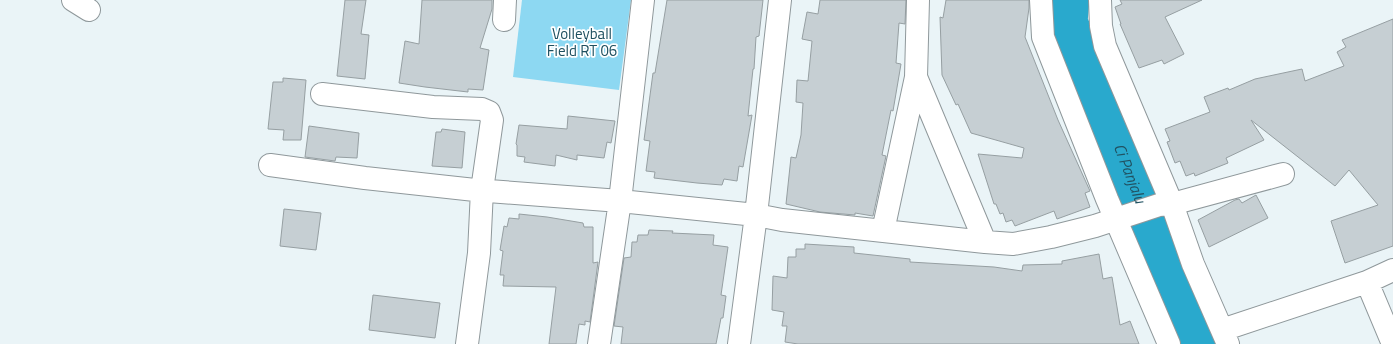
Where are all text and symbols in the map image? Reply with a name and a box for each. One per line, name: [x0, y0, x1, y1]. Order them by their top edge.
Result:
park label: Volleyball Field RT 06: [547, 22, 617, 62]
water label: Ci Panjalu: [1108, 140, 1153, 208]

